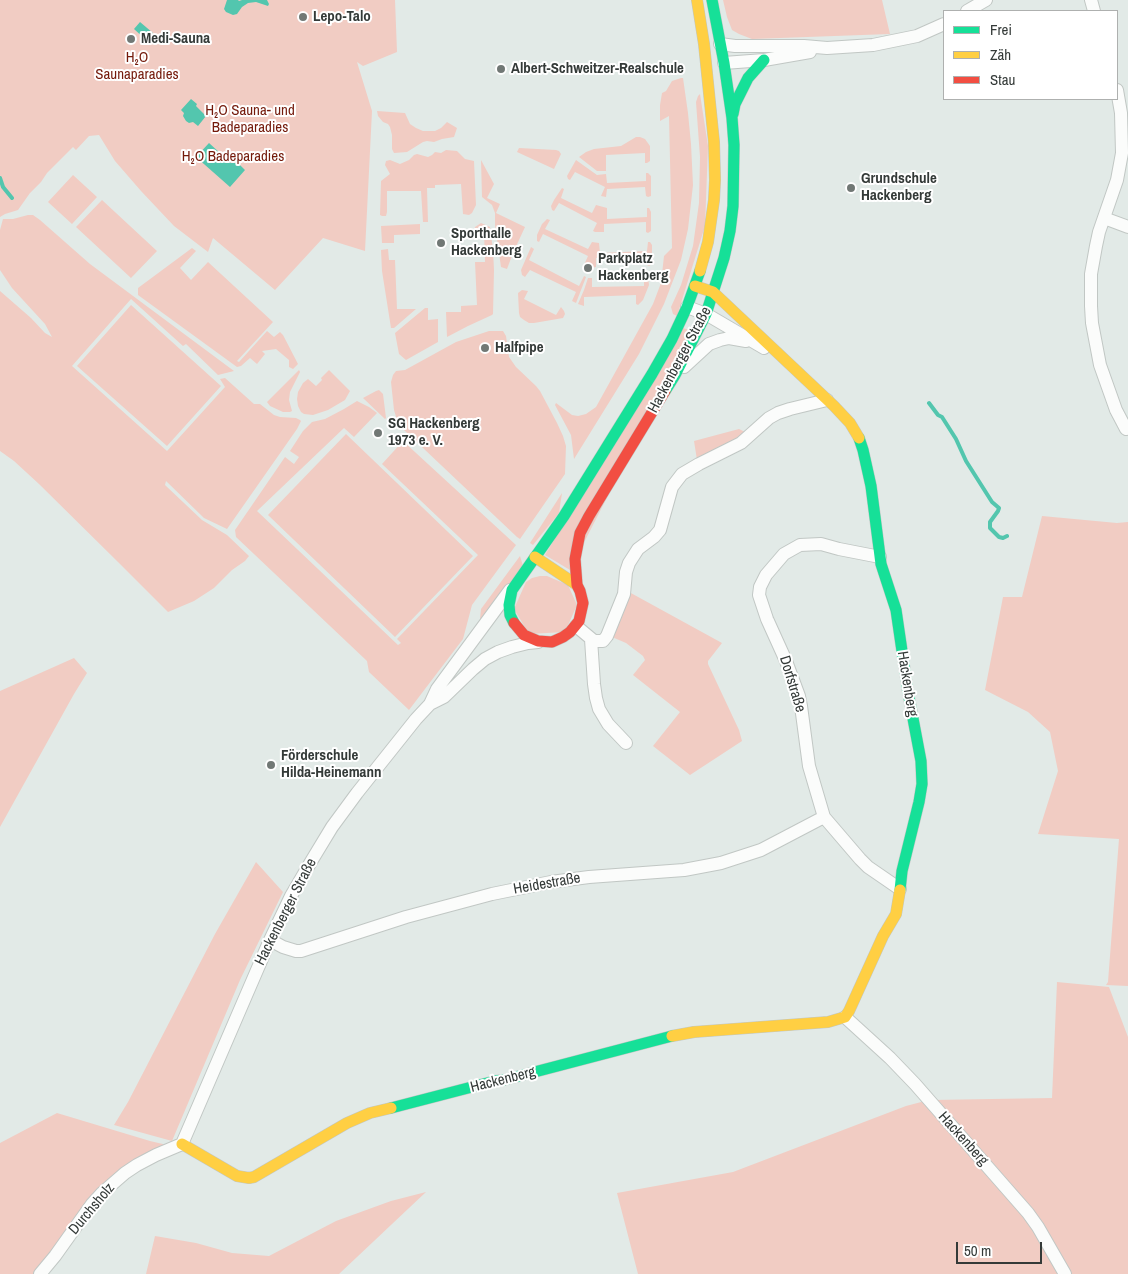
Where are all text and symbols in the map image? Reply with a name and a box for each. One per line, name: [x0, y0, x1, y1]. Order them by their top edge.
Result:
place label: Lepo-Talo: [313, 8, 371, 26]
legend: [943, 10, 1118, 100]
marker: Lepo-Talo: [297, 11, 309, 23]
text: Frei: [990, 19, 1012, 40]
place label: Medi-Sauna: [141, 30, 210, 48]
marker: Medi-Sauna: [125, 33, 137, 45]
text: Zäh: [990, 44, 1011, 65]
park label: H₂O Saunaparadies: [95, 49, 179, 84]
place label: Albert-Schweitzer-Realschule: [511, 60, 684, 78]
marker: Albert-Schweitzer-Realschule: [495, 63, 507, 75]
text: Stau: [990, 69, 1015, 90]
park label: H₂O Sauna- und Badeparadies: [205, 102, 295, 137]
park label: H₂O Badeparadies: [182, 148, 284, 166]
place label: Grundschule Hackenberg: [861, 170, 937, 205]
marker: Grundschule Hackenberg: [845, 182, 857, 194]
place label: Sporthalle Hackenberg: [451, 225, 521, 260]
marker: Sporthalle Hackenberg: [435, 237, 447, 249]
place label: Parkplatz Hackenberg: [598, 250, 668, 285]
marker: Parkplatz Hackenberg: [582, 262, 594, 274]
street label: Hackenberger Straße: [644, 304, 716, 416]
place label: Halfpipe: [495, 339, 544, 357]
marker: Halfpipe: [479, 342, 491, 354]
place label: SG Hackenberg 1973 e. V.: [388, 415, 480, 450]
marker: SG Hackenberg 1973 e. V.: [372, 427, 384, 439]
street label: Hackenberg: [893, 650, 921, 718]
street label: Dorfstraße: [775, 654, 809, 714]
place label: Förderschule Hilda-Heinemann: [281, 747, 381, 782]
marker: Förderschule Hilda-Heinemann: [265, 759, 277, 771]
street label: Hackenberger Straße: [251, 856, 321, 968]
street label: Heidestraße: [512, 869, 582, 899]
street label: Hackenberg: [469, 1063, 537, 1097]
street label: Hackenberg: [934, 1108, 992, 1170]
street label: Durchsholz: [65, 1180, 119, 1238]
scale bar: [958, 1232, 1044, 1264]
text: 50 m: [964, 1240, 991, 1261]

